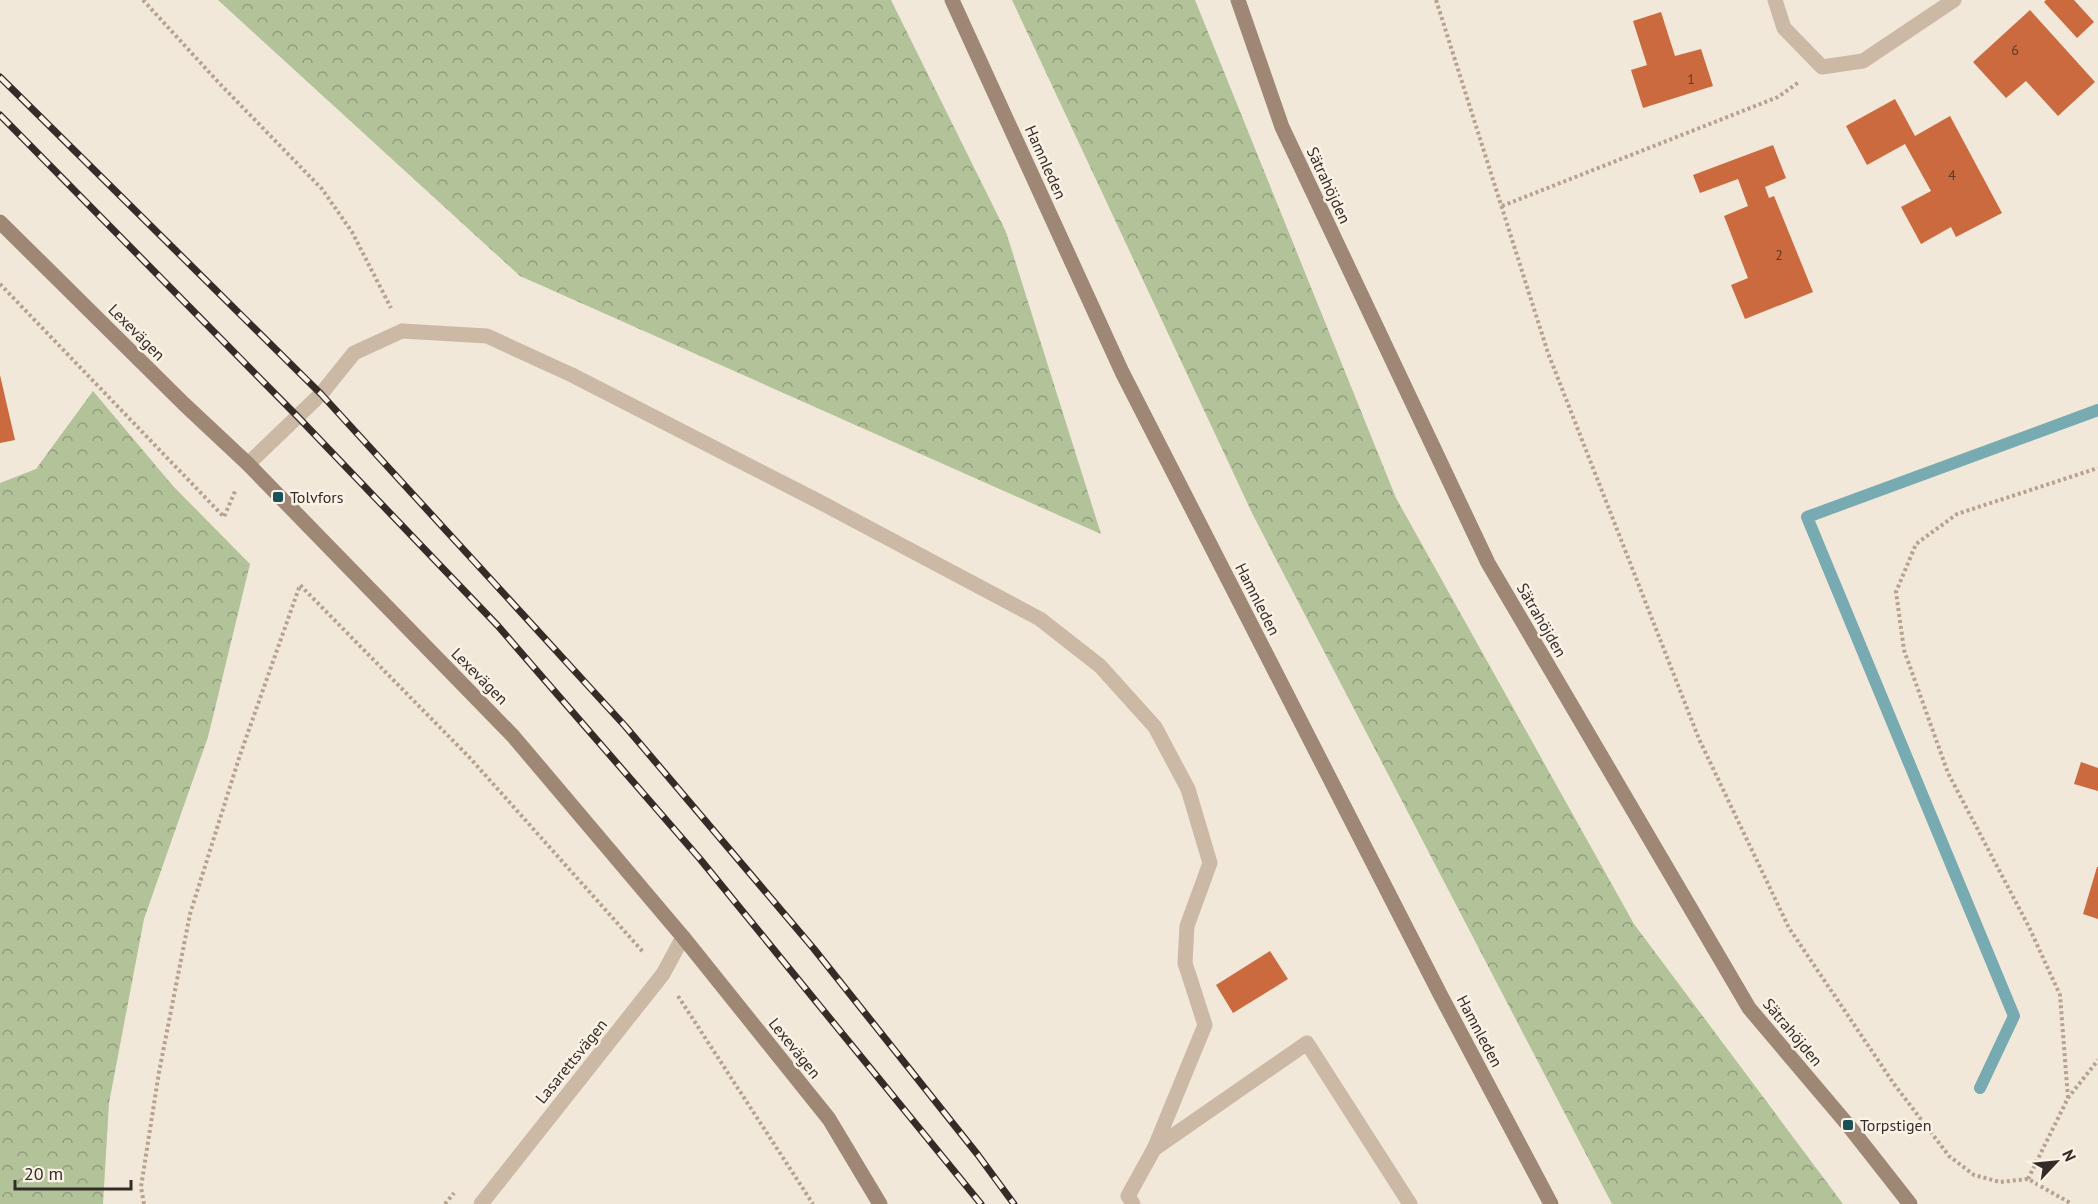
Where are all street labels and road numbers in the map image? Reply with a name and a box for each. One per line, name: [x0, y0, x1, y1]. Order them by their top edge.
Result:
street label: Hamnleden: [1021, 122, 1071, 202]
street label: Sätrahöjden: [1303, 143, 1355, 227]
street label: Lexevägen: [105, 300, 169, 364]
street label: Hamnleden: [1231, 559, 1285, 639]
street label: Sätrahöjden: [1513, 579, 1571, 661]
street label: Lexevägen: [448, 644, 512, 708]
street label: Hamnleden: [1453, 992, 1507, 1070]
street label: Sätrahöjden: [1759, 994, 1827, 1070]
street label: Lexevägen: [765, 1014, 825, 1082]
street label: Lasarettsvägen: [531, 1015, 611, 1107]

